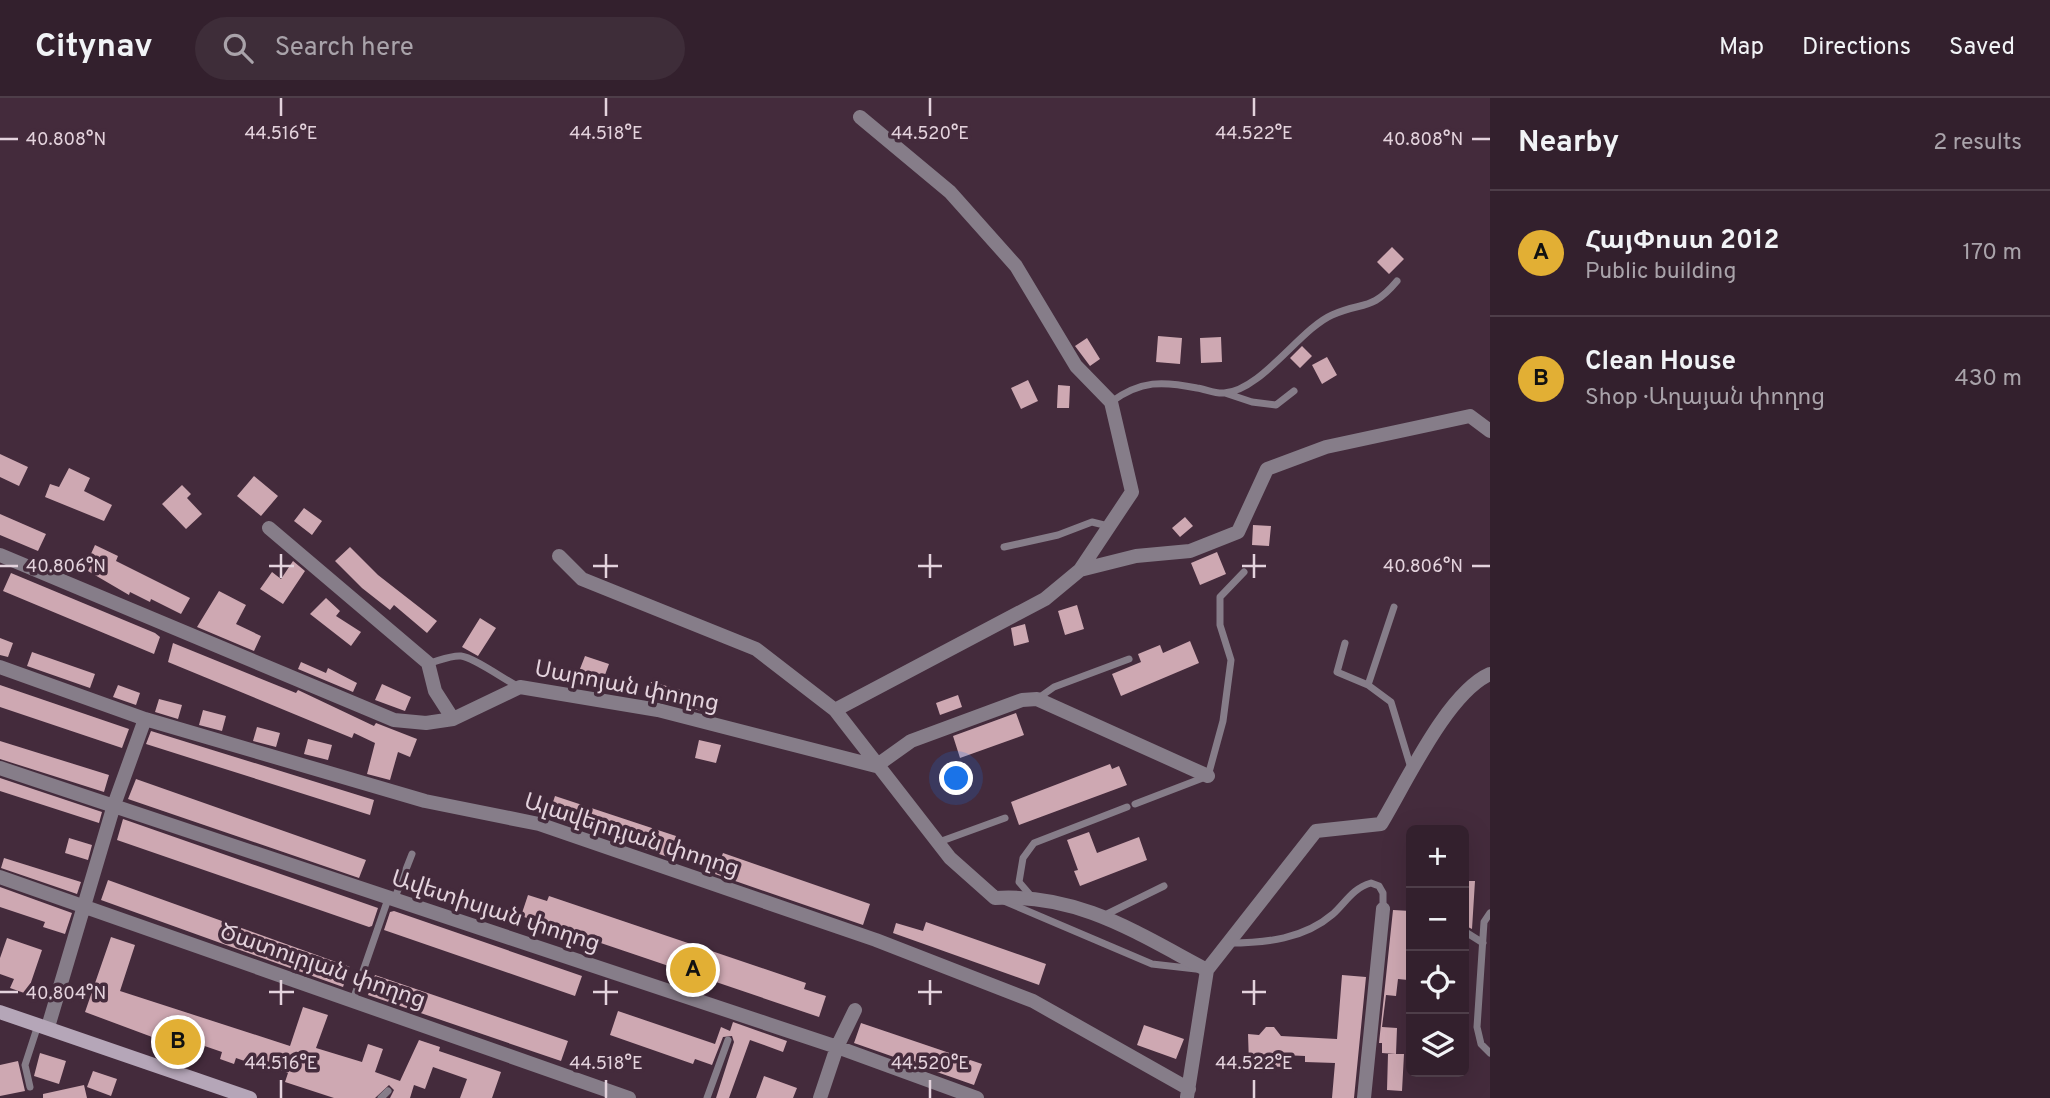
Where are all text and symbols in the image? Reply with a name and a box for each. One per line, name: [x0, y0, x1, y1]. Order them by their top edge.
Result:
search box: [195, 17, 685, 80]
text: Citynav: [35, 27, 153, 69]
icon: search: [219, 29, 257, 67]
text: Search here: [275, 32, 414, 65]
text: Map: [1719, 33, 1764, 63]
text: Directions: [1802, 33, 1911, 63]
text: Saved: [1949, 33, 2015, 63]
text: 44.516°E: [244, 123, 318, 146]
text: 44.518°E: [569, 123, 643, 146]
text: 44.520°E: [891, 123, 969, 146]
text: 44.522°E: [1215, 123, 1293, 146]
text: Nearby: [1518, 125, 1619, 162]
text: 40.808°N: [26, 129, 106, 152]
text: 40.808°N: [1383, 129, 1463, 152]
text: 2 results: [1933, 129, 2022, 158]
text: ՀայՓոստ 2012: [1585, 225, 1779, 258]
text: A: [1533, 239, 1549, 268]
text: 170 m: [1963, 239, 2022, 268]
text: Public building: [1585, 258, 1737, 287]
text: Clean House: [1585, 346, 1736, 379]
text: B: [1533, 365, 1549, 394]
text: 430 m: [1954, 365, 2022, 394]
text: Shop · Աղայան փողոց: [1585, 384, 1825, 413]
text: 40.806°N: [26, 556, 106, 579]
text: 40.806°N: [1383, 556, 1463, 579]
street label: Սարոյան փողոց: [532, 655, 721, 720]
your location: [939, 761, 973, 795]
street label: Ալավերդյան փողոց: [520, 788, 743, 885]
map controls: [1406, 825, 1469, 1077]
button: +: [1406, 825, 1469, 888]
street label: Ավետիսյան փողոց: [387, 865, 603, 960]
button: −: [1406, 888, 1469, 951]
street label: Ծատուրյան փողոց: [215, 919, 429, 1016]
pin: A: [670, 944, 716, 996]
button: locate: [1406, 951, 1469, 1014]
text: 40.804°N: [26, 983, 106, 1006]
button: layers: [1406, 1014, 1469, 1077]
pin: B: [155, 1016, 201, 1068]
text: 44.516°E: [244, 1053, 318, 1076]
text: 44.518°E: [569, 1053, 643, 1076]
text: 44.520°E: [891, 1053, 969, 1076]
text: 44.522°E: [1215, 1053, 1293, 1076]

